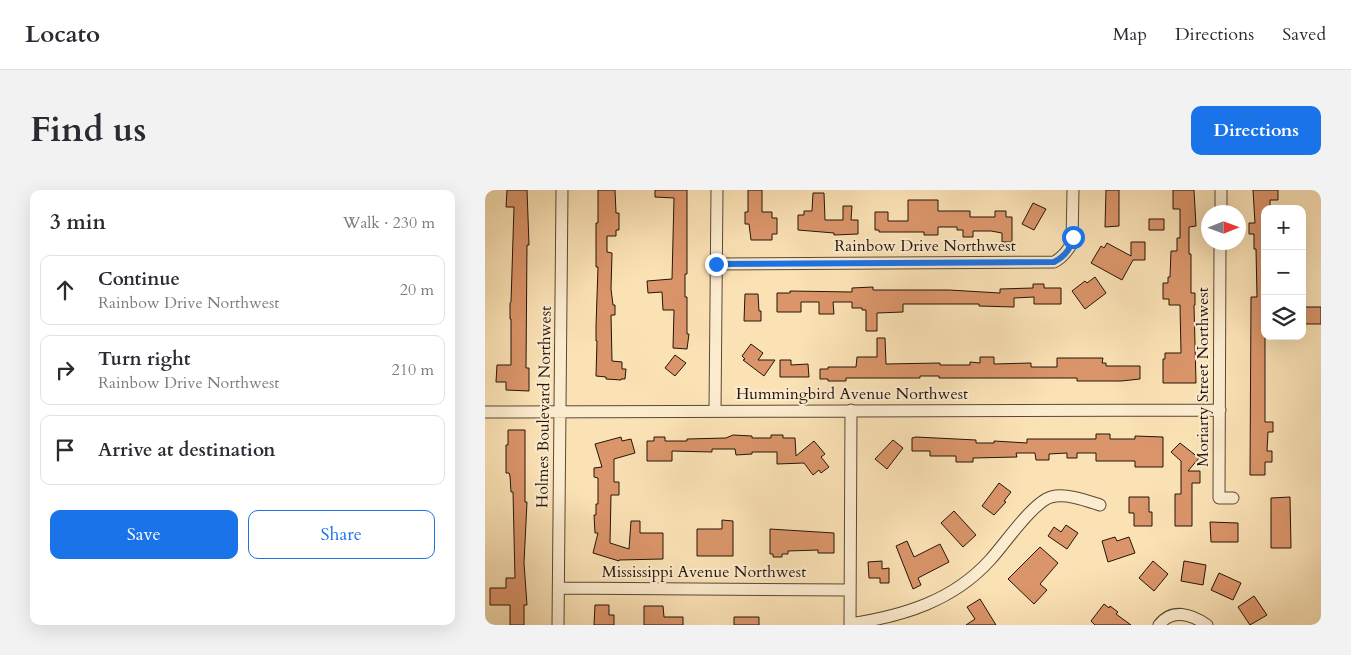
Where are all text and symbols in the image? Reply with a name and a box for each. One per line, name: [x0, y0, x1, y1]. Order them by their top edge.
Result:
text: Locato: [25, 18, 100, 51]
text: Map: [1113, 22, 1147, 47]
text: Directions: [1175, 22, 1254, 47]
text: Saved: [1282, 22, 1326, 47]
text: Find us: [30, 106, 146, 154]
button: Directions: [1191, 106, 1321, 155]
north arrow: [1201, 205, 1246, 250]
map controls: [1261, 205, 1306, 340]
button: +: [1261, 205, 1306, 250]
text: 3 min: [50, 208, 106, 237]
text: Walk · 230 m: [343, 212, 435, 234]
route start: [1062, 226, 1085, 249]
street label: Rainbow Drive Northwest: [834, 235, 1016, 257]
button: −: [1261, 250, 1306, 295]
route end: [705, 253, 728, 276]
text: Continue: [98, 266, 180, 292]
icon: ahead: [51, 276, 79, 304]
text: 20 m: [400, 279, 434, 301]
street label: Moriarty Street Northwest: [1192, 287, 1214, 467]
text: Rainbow Drive Northwest: [98, 292, 279, 314]
button: layers: [1261, 295, 1306, 340]
street label: Holmes Boulevard Northwest: [531, 306, 557, 508]
text: Turn right: [98, 346, 190, 372]
icon: right: [51, 356, 79, 384]
text: 210 m: [392, 359, 434, 381]
text: Rainbow Drive Northwest: [98, 372, 279, 394]
street label: Hummingbird Avenue Northwest: [736, 383, 968, 405]
icon: arrive: [51, 436, 79, 464]
text: Arrive at destination: [98, 437, 275, 463]
button: Save: [50, 510, 238, 559]
button: Share: [248, 510, 435, 559]
street label: Mississippi Avenue Northwest: [602, 561, 806, 583]

